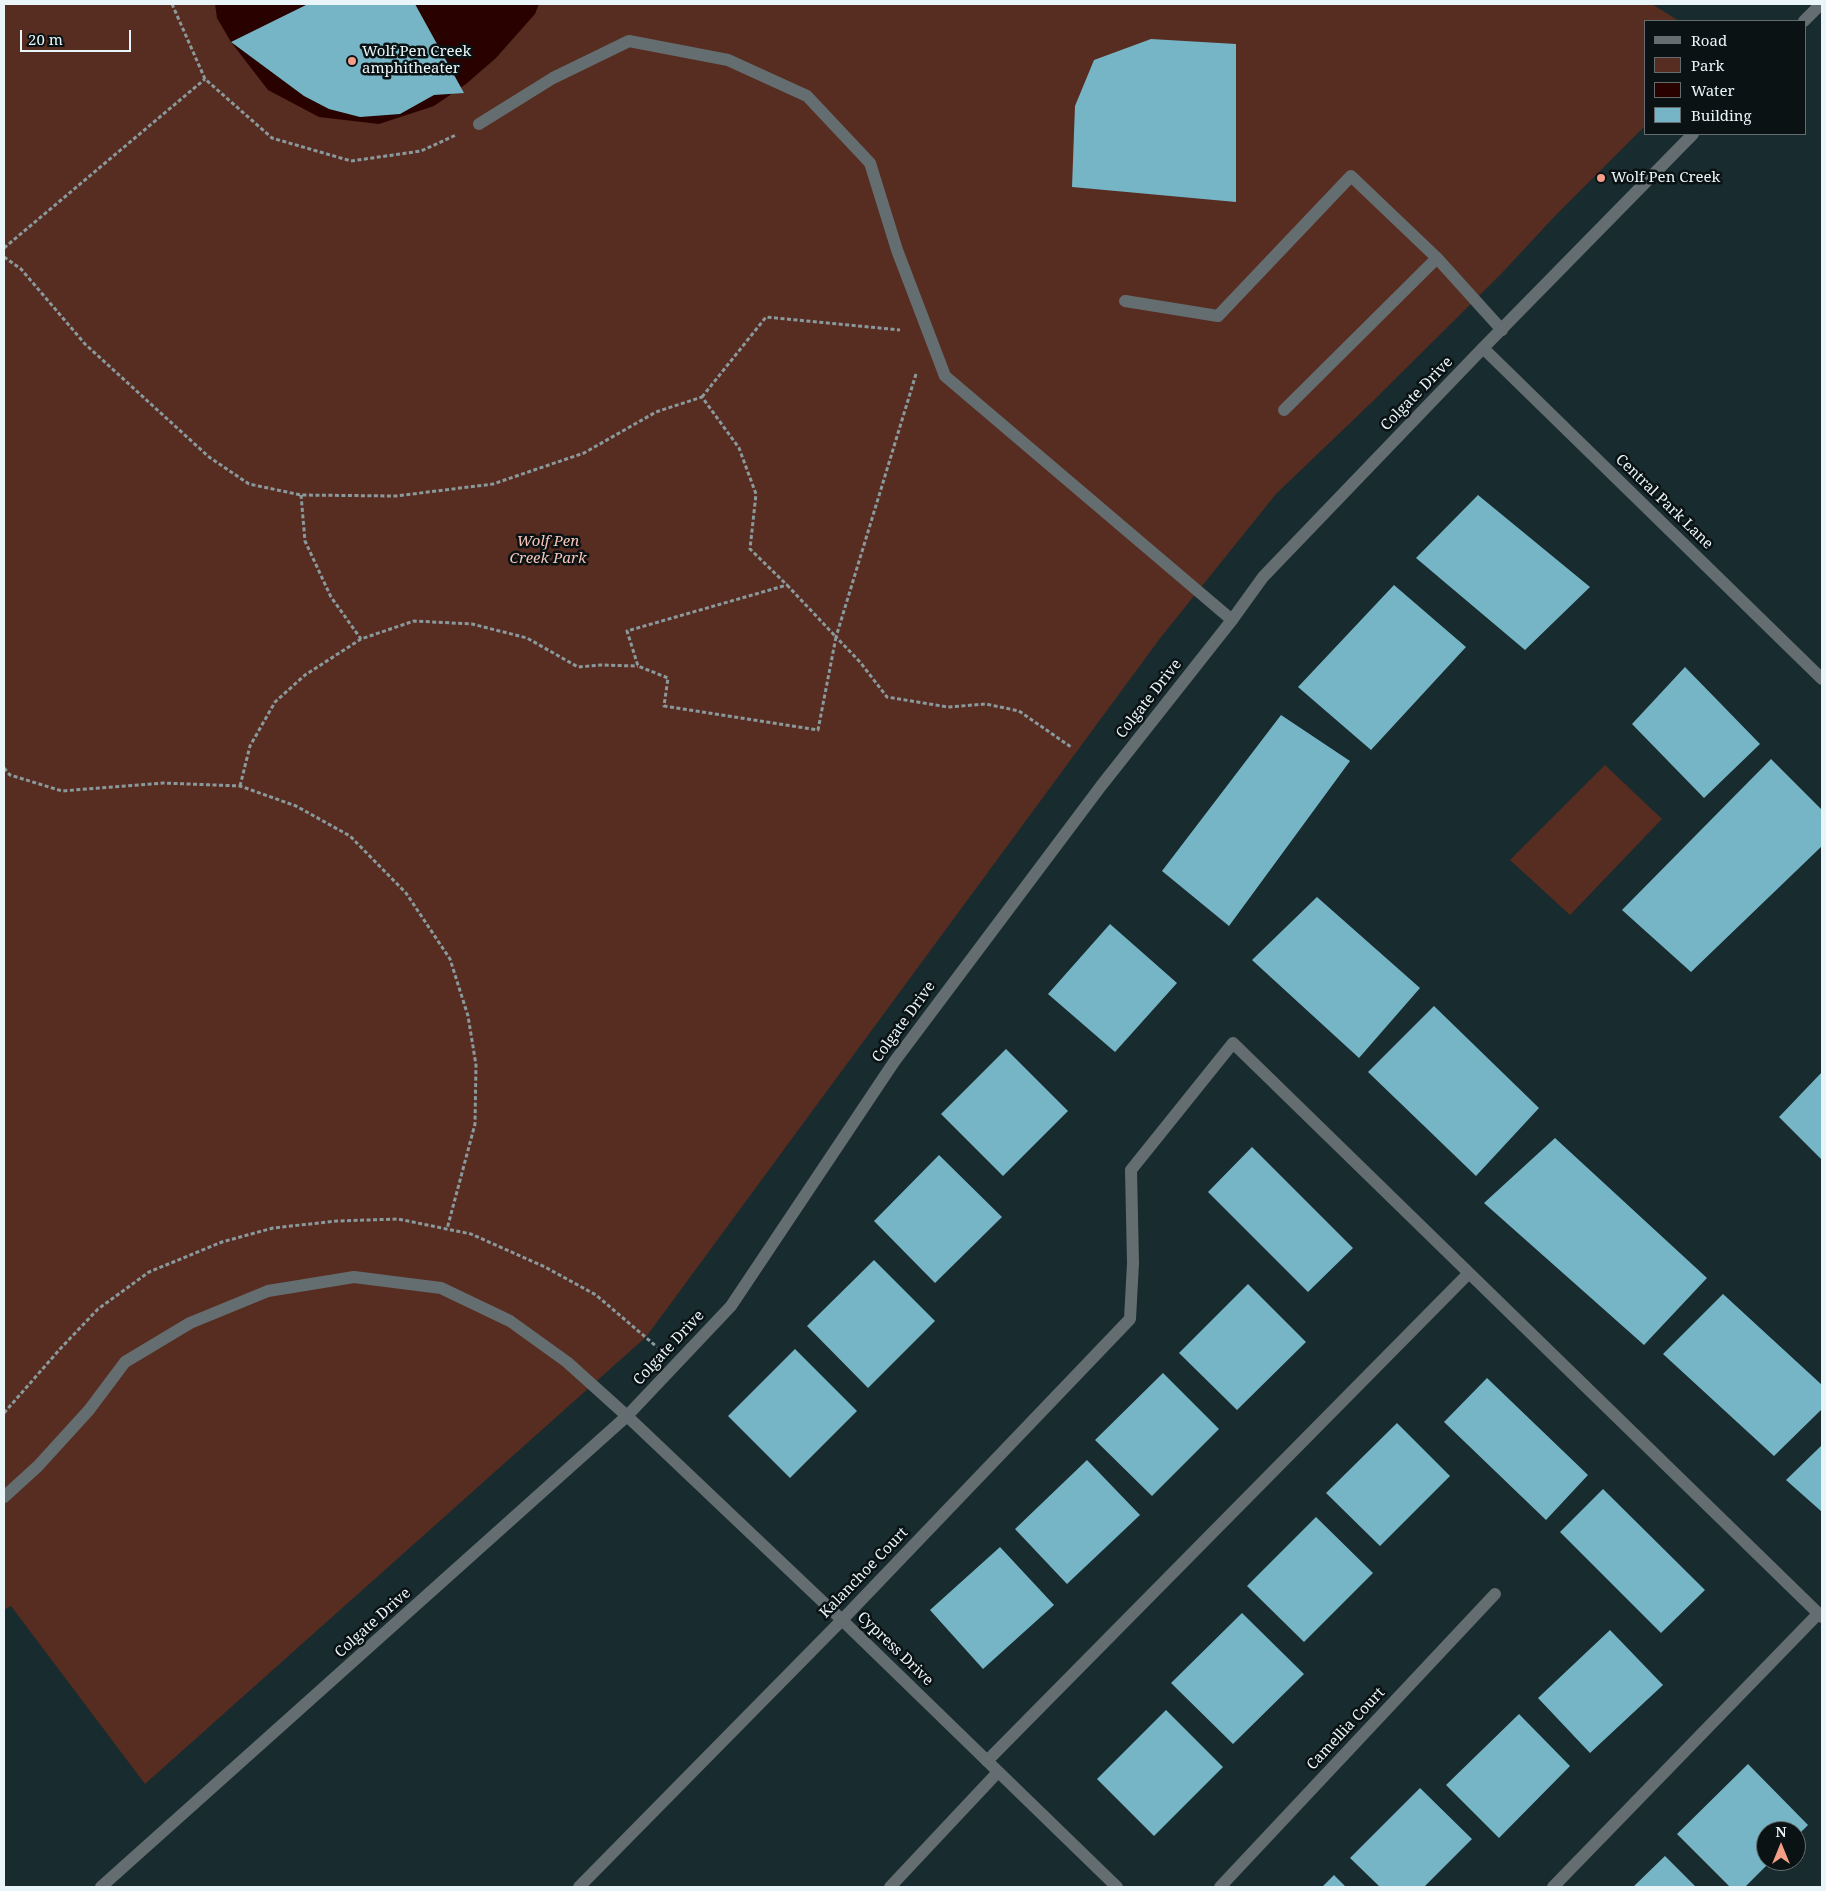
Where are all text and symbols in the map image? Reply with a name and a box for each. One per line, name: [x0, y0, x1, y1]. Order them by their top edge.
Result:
scale bar: [22, 20, 134, 52]
legend: [1644, 20, 1806, 135]
text: 20 m: [28, 29, 63, 49]
text: Road: [1691, 30, 1727, 50]
place label: Wolf Pen Creek amphitheater: [362, 43, 471, 78]
marker: Wolf Pen Creek amphitheater: [346, 55, 358, 67]
text: Park: [1691, 55, 1724, 75]
text: Water: [1691, 80, 1734, 100]
text: Building: [1691, 105, 1752, 125]
place label: Wolf Pen Creek: [1611, 169, 1720, 187]
marker: Wolf Pen Creek: [1595, 172, 1607, 184]
street label: Colgate Drive: [1377, 353, 1457, 435]
street label: Central Park Lane: [1611, 451, 1717, 553]
park label: Wolf Pen Creek Park: [510, 533, 586, 568]
street label: Colgate Drive: [1112, 656, 1186, 742]
street label: Colgate Drive: [869, 978, 939, 1066]
street label: Colgate Drive: [630, 1307, 708, 1389]
street label: Kalanchoe Court: [816, 1524, 912, 1622]
street label: Colgate Drive: [331, 1584, 415, 1662]
street label: Cypress Drive: [853, 1608, 937, 1690]
street label: Camellia Court: [1303, 1684, 1389, 1774]
north arrow: [1756, 1821, 1806, 1871]
text: N: [1775, 1822, 1787, 1841]

